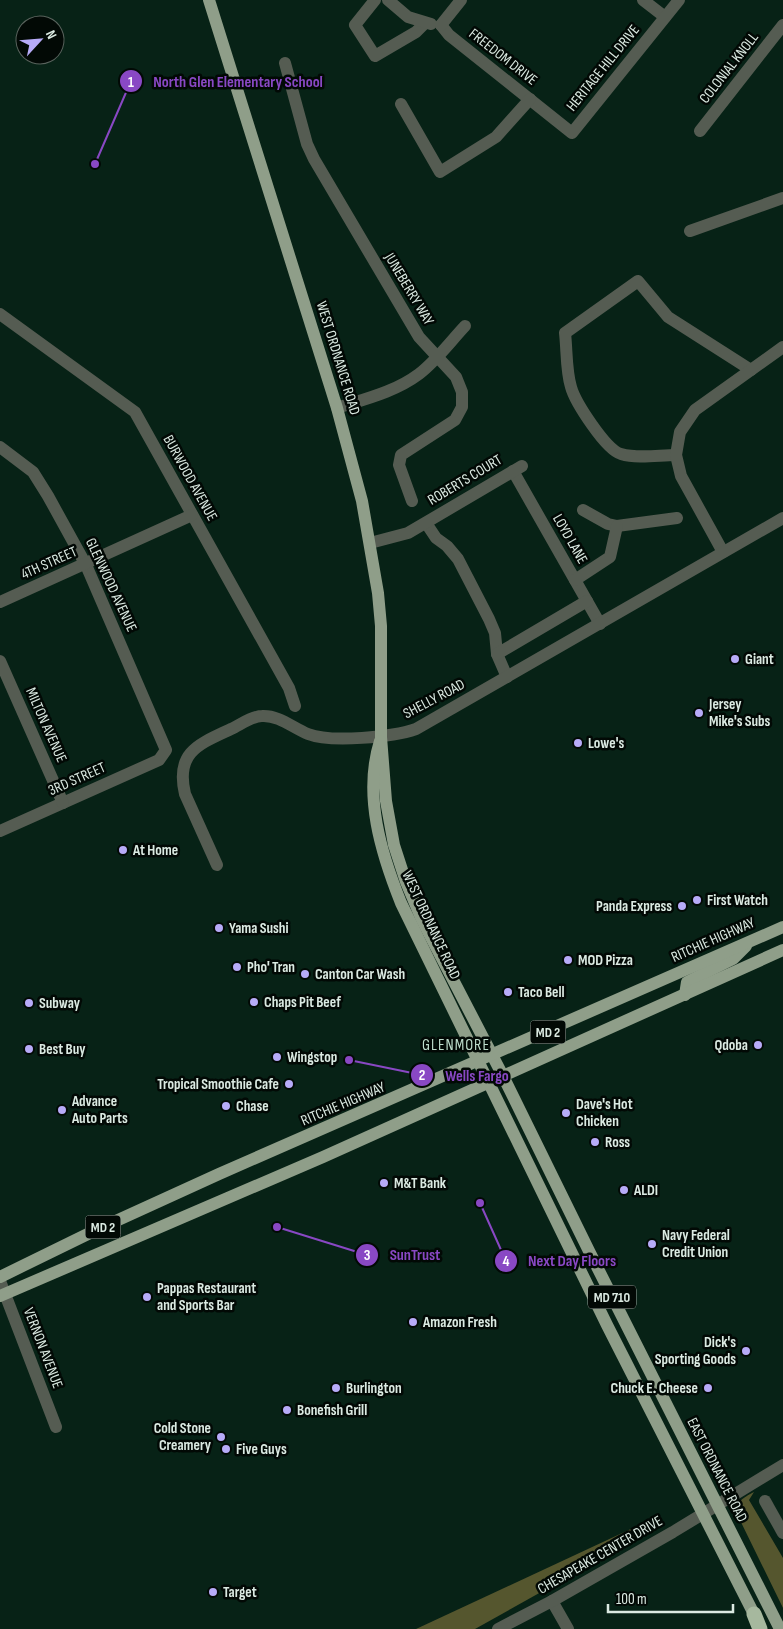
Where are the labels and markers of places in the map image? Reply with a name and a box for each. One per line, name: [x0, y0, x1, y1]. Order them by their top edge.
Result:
callout: North Glen Elementary School: [118, 66, 333, 97]
place label: Giant: [745, 650, 774, 669]
marker: Giant: [729, 653, 741, 665]
place label: Jersey Mike's Subs: [708, 695, 771, 731]
marker: Jersey Mike's Subs: [693, 707, 705, 719]
place label: Lowe's: [588, 734, 624, 753]
marker: Lowe's: [572, 737, 584, 749]
place label: At Home: [132, 841, 178, 860]
marker: At Home: [117, 844, 129, 856]
place label: First Watch: [707, 891, 768, 910]
marker: First Watch: [691, 894, 703, 906]
place label: Panda Express: [596, 897, 672, 916]
marker: Panda Express: [676, 900, 688, 912]
place label: Yama Sushi: [229, 919, 289, 938]
marker: Yama Sushi: [213, 922, 225, 934]
place label: MOD Pizza: [578, 951, 633, 970]
marker: MOD Pizza: [562, 954, 574, 966]
place label: Pho' Tran: [247, 958, 295, 977]
marker: Pho' Tran: [231, 961, 243, 973]
place label: Canton Car Wash: [315, 965, 405, 984]
marker: Canton Car Wash: [299, 968, 311, 980]
place label: Taco Bell: [518, 983, 565, 1002]
marker: Taco Bell: [502, 986, 514, 998]
place label: Chaps Pit Beef: [264, 993, 341, 1012]
place label: Subway: [39, 994, 81, 1013]
marker: Chaps Pit Beef: [248, 996, 260, 1008]
marker: Subway: [23, 997, 35, 1009]
place label: Qdoba: [714, 1036, 748, 1055]
marker: Qdoba: [752, 1039, 764, 1051]
place label: Best Buy: [39, 1040, 86, 1059]
marker: Best Buy: [23, 1043, 35, 1055]
place label: Wingstop: [287, 1048, 337, 1067]
marker: Wingstop: [271, 1051, 283, 1063]
callout: Wells Fargo: [410, 1060, 518, 1091]
place label: Tropical Smoothie Cafe: [157, 1075, 279, 1094]
marker: Tropical Smoothie Cafe: [283, 1078, 295, 1090]
place label: Advance Auto Parts: [71, 1092, 128, 1128]
place label: Dave's Hot Chicken: [576, 1095, 633, 1131]
place label: Chase: [236, 1097, 269, 1116]
marker: Chase: [220, 1100, 232, 1112]
marker: Advance Auto Parts: [56, 1104, 68, 1116]
marker: Dave's Hot Chicken: [560, 1107, 572, 1119]
place label: Ross: [605, 1133, 630, 1152]
marker: Ross: [589, 1136, 601, 1148]
place label: M&T Bank: [394, 1174, 447, 1193]
marker: M&T Bank: [378, 1177, 390, 1189]
place label: ALDI: [633, 1181, 658, 1200]
marker: ALDI: [618, 1184, 630, 1196]
place label: Navy Federal Credit Union: [662, 1226, 730, 1262]
marker: Navy Federal Credit Union: [646, 1238, 658, 1250]
callout: SunTrust: [355, 1239, 451, 1270]
callout: Next Day Floors: [493, 1245, 626, 1276]
place label: Pappas Restaurant and Sports Bar: [157, 1279, 256, 1315]
marker: Pappas Restaurant and Sports Bar: [141, 1291, 153, 1303]
place label: Amazon Fresh: [422, 1313, 497, 1332]
marker: Amazon Fresh: [407, 1316, 419, 1328]
place label: Dick's Sporting Goods: [655, 1333, 736, 1369]
marker: Dick's Sporting Goods: [740, 1345, 752, 1357]
place label: Burlington: [346, 1379, 402, 1398]
place label: Chuck E. Cheese: [610, 1379, 698, 1398]
marker: Burlington: [330, 1382, 342, 1394]
marker: Chuck E. Cheese: [702, 1382, 714, 1394]
place label: Bonefish Grill: [297, 1401, 367, 1420]
marker: Bonefish Grill: [281, 1404, 293, 1416]
place label: Cold Stone Creamery: [154, 1419, 212, 1455]
marker: Cold Stone Creamery: [215, 1431, 227, 1443]
place label: Five Guys: [236, 1440, 287, 1459]
marker: Five Guys: [220, 1443, 232, 1455]
place label: Target: [223, 1583, 257, 1602]
marker: Target: [207, 1586, 219, 1598]

